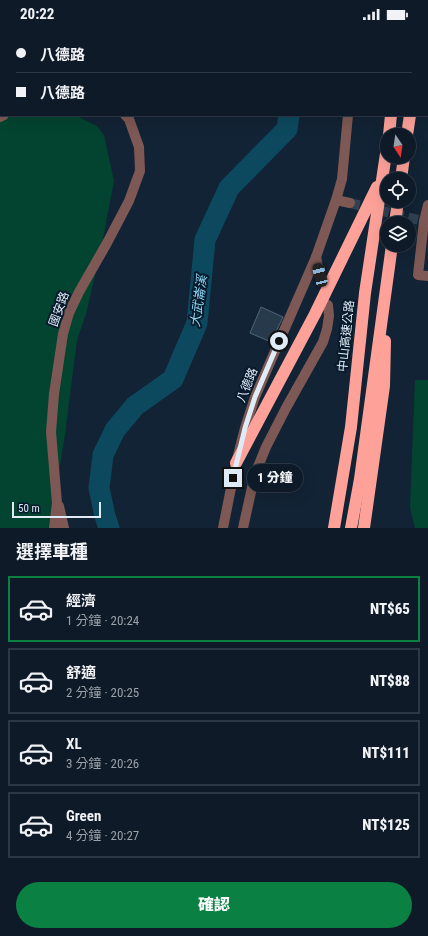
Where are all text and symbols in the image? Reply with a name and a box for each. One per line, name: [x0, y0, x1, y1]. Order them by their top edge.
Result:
text: 20:22: [20, 5, 54, 23]
text: 八德路: [40, 46, 85, 64]
text: 八德路: [40, 84, 85, 102]
north arrow: [380, 128, 416, 164]
map controls: [380, 128, 416, 252]
button: locate: [380, 172, 416, 208]
button: layers: [380, 216, 416, 252]
car: [311, 262, 329, 288]
water label: 大武崙溪: [187, 272, 210, 328]
street label: 國安路: [46, 290, 72, 328]
street label: 中山高速公路: [335, 299, 357, 373]
route start: [270, 332, 288, 350]
street label: 八德路: [234, 366, 260, 404]
callout: 1 分鐘: [247, 464, 303, 492]
route end: [224, 469, 242, 487]
text: 1 分鐘: [257, 470, 293, 485]
scale bar: [12, 500, 101, 519]
text: 50 m: [18, 502, 40, 515]
text: 選擇車種: [16, 541, 88, 562]
icon: car: [18, 591, 54, 627]
text: 經濟: [66, 592, 96, 610]
text: NT$65: [370, 600, 410, 618]
text: 1 分鐘 · 20:24: [66, 613, 139, 628]
icon: car: [18, 663, 54, 699]
text: 舒適: [66, 664, 96, 682]
text: NT$88: [370, 672, 410, 690]
text: 2 分鐘 · 20:25: [66, 685, 139, 700]
icon: car: [18, 735, 54, 771]
text: XL: [66, 735, 82, 753]
text: NT$111: [362, 744, 410, 762]
text: 3 分鐘 · 20:26: [66, 756, 139, 771]
icon: car: [18, 807, 54, 843]
text: Green: [66, 807, 101, 825]
text: NT$125: [362, 816, 410, 834]
text: 4 分鐘 · 20:27: [66, 828, 139, 843]
button: 確認: [16, 882, 412, 928]

